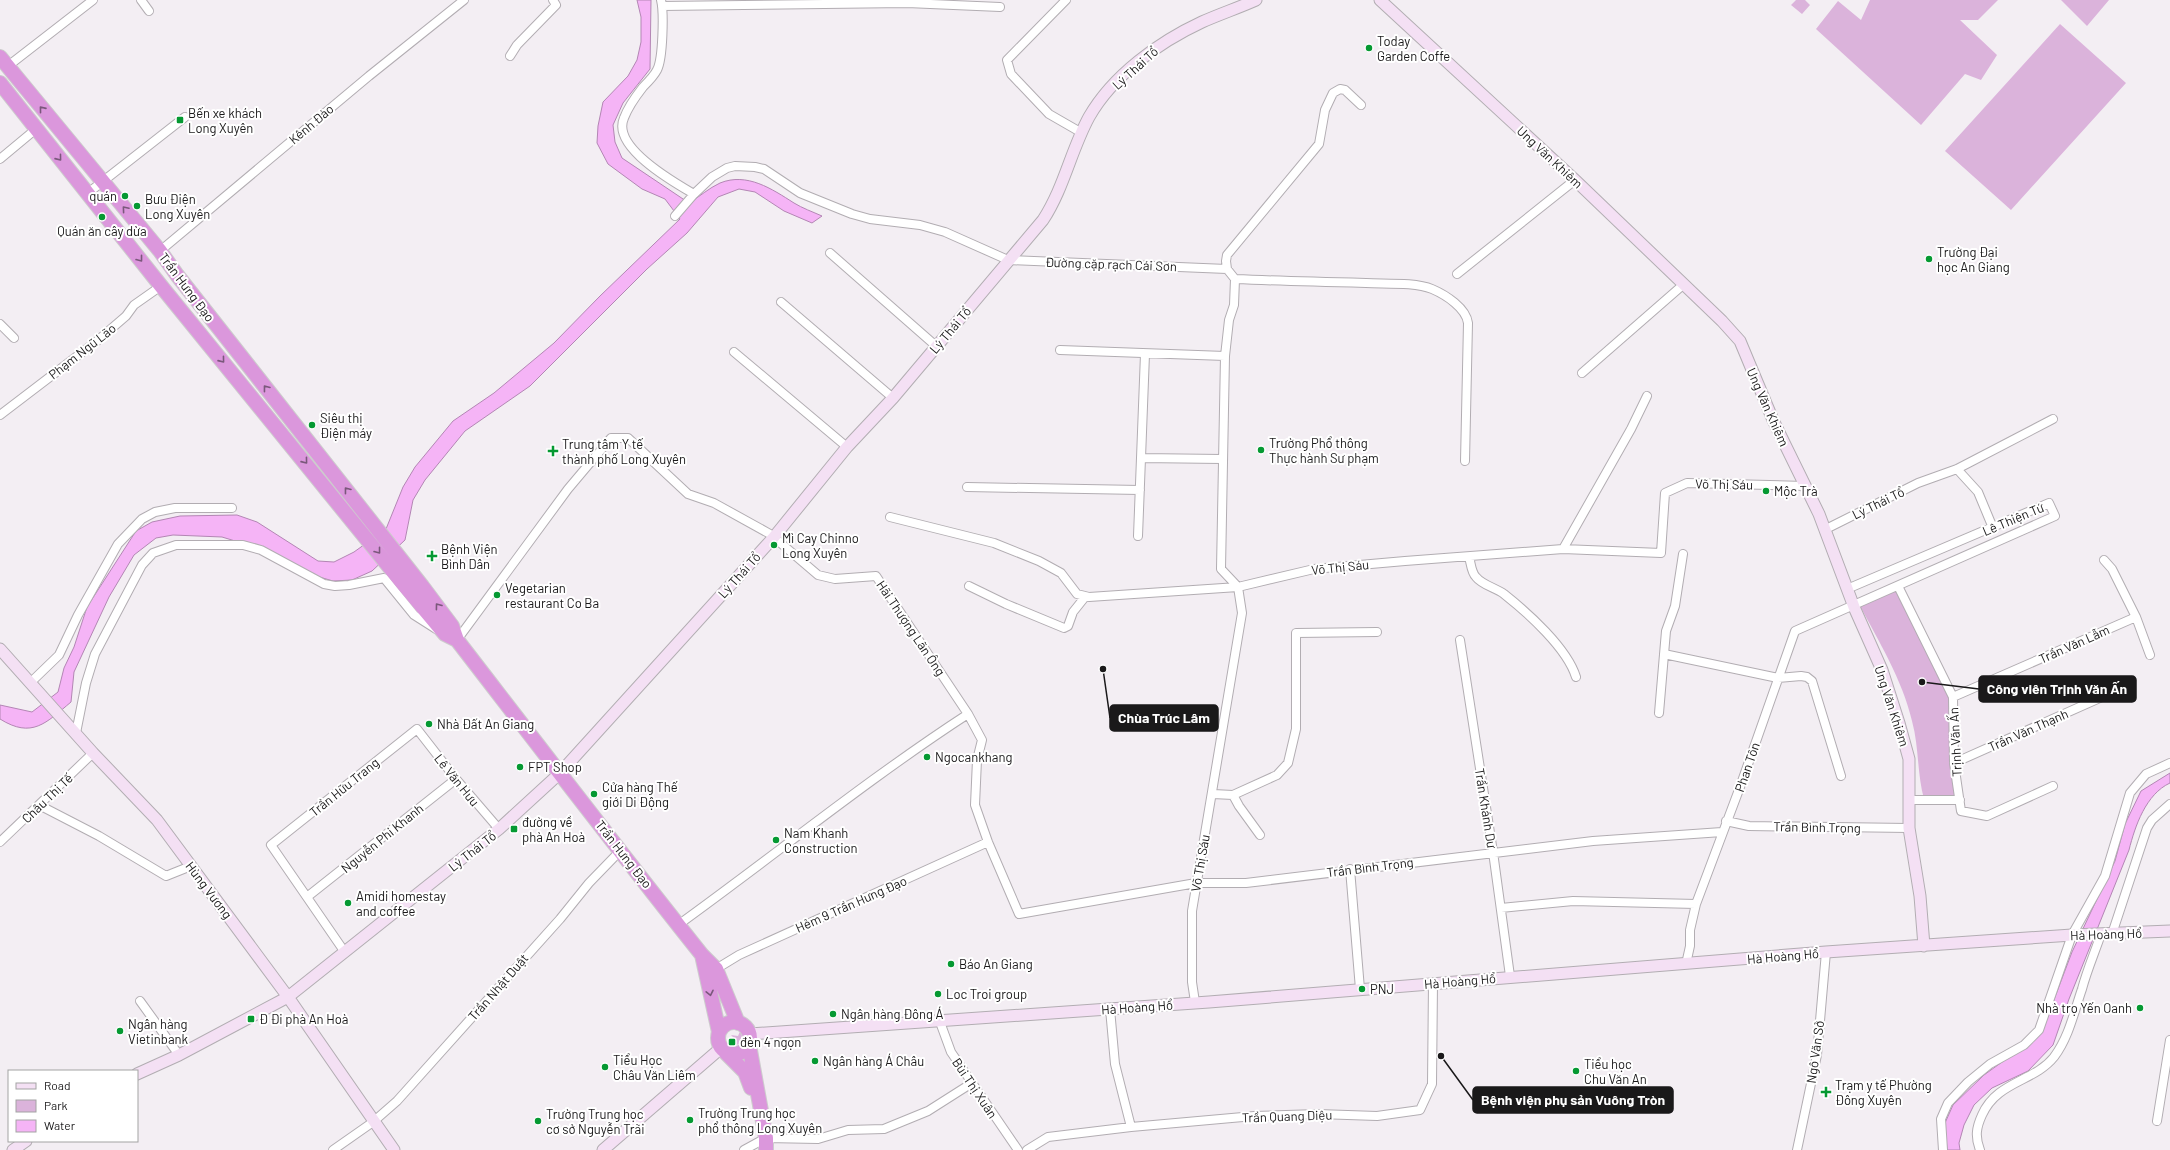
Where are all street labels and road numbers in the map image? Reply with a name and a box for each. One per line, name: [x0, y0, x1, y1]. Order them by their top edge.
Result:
street label: Lý Thái Tổ: [1109, 43, 1161, 93]
street label: Kênh Đào: [285, 101, 337, 147]
street label: Ung Văn Khiêm: [1514, 122, 1586, 192]
street label: Trần Hưng Đạo: [156, 249, 218, 325]
street label: Đường cặp rạch Cái Sơn: [1045, 254, 1177, 274]
street label: Lý Thái Tổ: [926, 303, 974, 357]
street label: Phạm Ngũ Lão: [45, 320, 119, 382]
street label: Ung Văn Khiêm: [1744, 365, 1792, 449]
street label: Võ Thị Sáu: [1695, 475, 1753, 493]
street label: Lý Thái Tổ: [1849, 483, 1907, 523]
street label: Lê Thiện Tứ: [1980, 499, 2047, 539]
street label: Lý Thái Tổ: [714, 549, 764, 601]
street label: Võ Thị Sáu: [1310, 556, 1370, 578]
street label: Hãi Thượng Lãn Ông: [873, 577, 949, 679]
street label: Trần Văn Lẫm: [2036, 621, 2112, 667]
street label: Ung Văn Khiêm: [1871, 663, 1913, 749]
street label: Trần Văn Thạnh: [1985, 705, 2071, 755]
street label: Trịnh Văn Ấn: [1944, 707, 1965, 777]
street label: Phan Tôn: [1731, 740, 1763, 794]
street label: Lê Văn Hưu: [431, 751, 483, 809]
street label: Trần Hữu Trang: [306, 754, 382, 820]
street label: Trần Khánh Dư: [1472, 767, 1500, 850]
street label: Châu Thị Tế: [18, 770, 76, 826]
street label: Nguyễn Phi Khanh: [338, 800, 426, 876]
street label: Trần Hưng Đạo: [592, 817, 656, 891]
street label: Trần Bình Trọng: [1773, 818, 1861, 836]
street label: Lý Thái Tổ: [445, 827, 499, 875]
street label: Võ Thị Sáu: [1187, 833, 1213, 893]
street label: Trần Bình Trọng: [1326, 854, 1414, 880]
street label: Hùng Vương: [182, 858, 236, 922]
street label: Hẻm 9 Trần Hưng Đạo: [793, 872, 909, 936]
street label: Hà Hoàng Hổ: [2070, 925, 2142, 943]
street label: Hà Hoàng Hổ: [1746, 945, 1820, 967]
street label: Trần Nhật Duật: [465, 950, 531, 1024]
street label: Hà Hoàng Hổ: [1423, 970, 1497, 992]
street label: Hà Hoàng Hổ: [1101, 997, 1173, 1017]
street label: Ngô Văn Sở: [1803, 1020, 1827, 1084]
street label: Bùi Thị Xuân: [949, 1055, 1001, 1121]
street label: Trần Quang Diệu: [1241, 1106, 1333, 1126]

